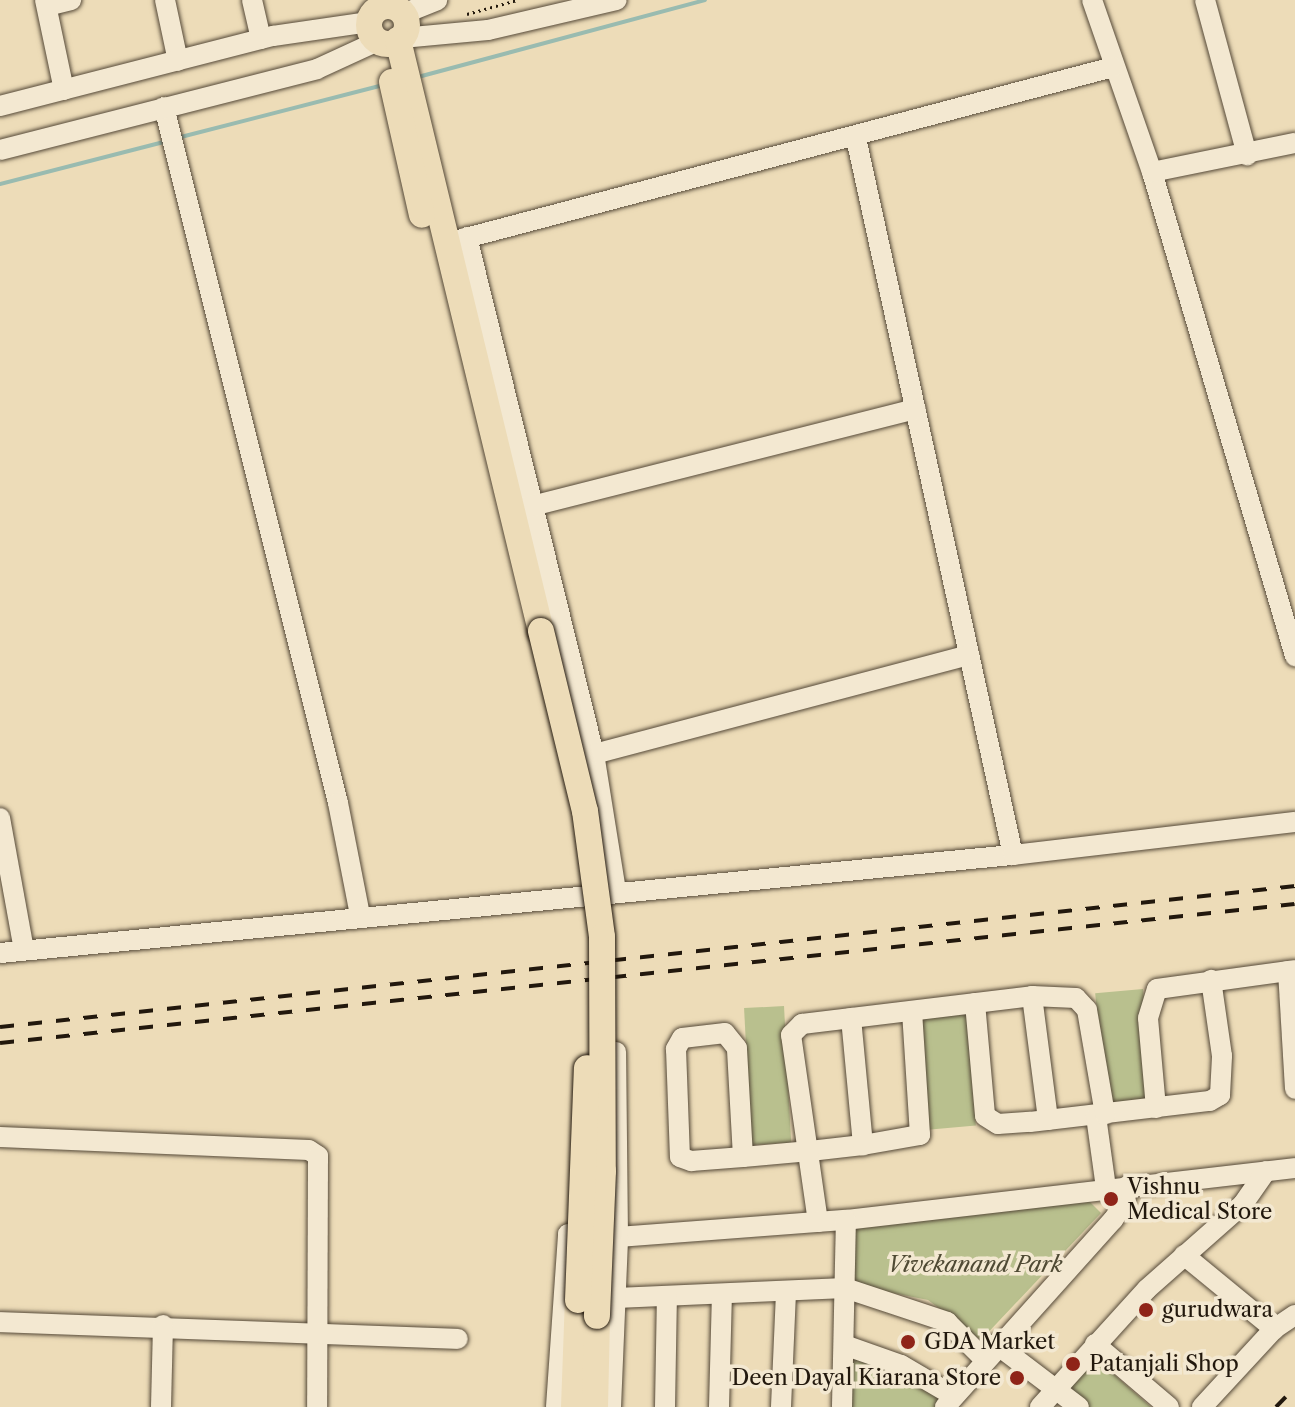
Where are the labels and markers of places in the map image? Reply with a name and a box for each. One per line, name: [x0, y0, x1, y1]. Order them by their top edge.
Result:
place label: Vishnu Medical Store: [1127, 1173, 1272, 1224]
marker: Vishnu Medical Store: [1102, 1190, 1120, 1208]
place label: gurudwara: [1162, 1297, 1273, 1323]
marker: gurudwara: [1137, 1301, 1155, 1319]
place label: GDA Market: [924, 1329, 1056, 1355]
marker: GDA Market: [899, 1333, 917, 1351]
place label: Patanjali Shop: [1089, 1351, 1239, 1377]
marker: Patanjali Shop: [1064, 1355, 1082, 1373]
place label: Deen Dayal Kiarana Store: [731, 1365, 1001, 1391]
marker: Deen Dayal Kiarana Store: [1008, 1369, 1026, 1387]

